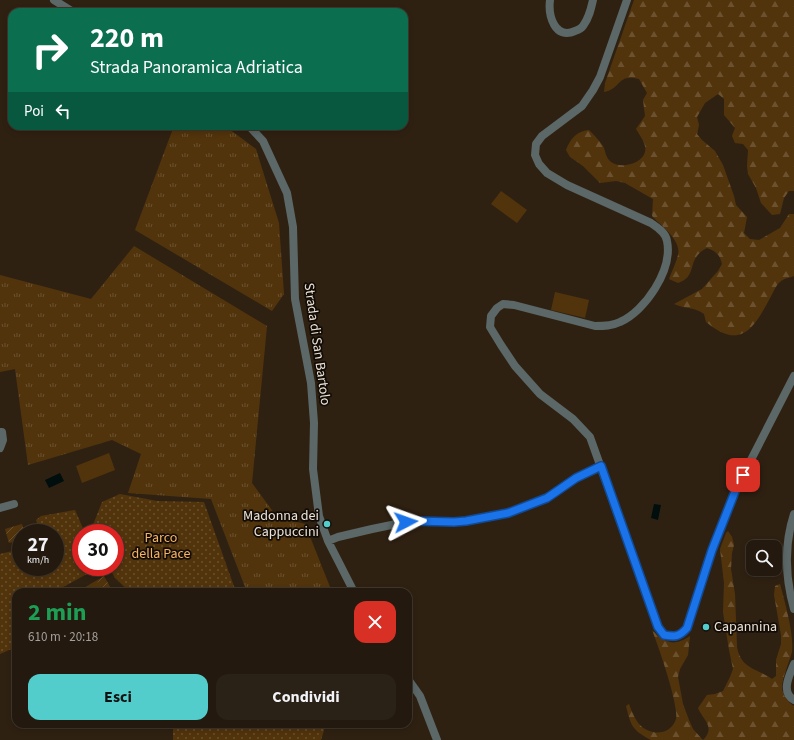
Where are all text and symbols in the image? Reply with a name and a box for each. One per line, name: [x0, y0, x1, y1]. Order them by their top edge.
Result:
text: 220 m: [90, 18, 164, 58]
icon: right: [24, 24, 76, 76]
text: Strada Panoramica Adriatica: [90, 55, 303, 80]
icon: left: [52, 100, 74, 122]
text: Poi: [24, 101, 44, 122]
street label: Strada di San Bartolo: [299, 281, 335, 407]
pin: [726, 458, 760, 492]
icon: arrive: [732, 464, 754, 486]
position arrow: [385, 501, 427, 543]
place label: Madonna dei Cappuccini: [243, 506, 319, 542]
marker: Madonna dei Cappuccini: [322, 519, 332, 529]
speed limit sign: 30: [72, 524, 124, 576]
park label: Parco della Pace: [131, 528, 191, 564]
text: 27: [27, 531, 49, 559]
map controls: [746, 540, 782, 576]
button: search: [746, 540, 782, 576]
text: km/h: [27, 553, 49, 567]
text: 2 min: [28, 595, 86, 630]
button: close: [354, 601, 396, 643]
place label: Capannina: [714, 617, 777, 637]
marker: Capannina: [701, 622, 711, 632]
text: 610 m · 20:18: [28, 628, 98, 646]
button: Esci: [28, 674, 208, 720]
button: Condividi: [216, 674, 396, 720]

